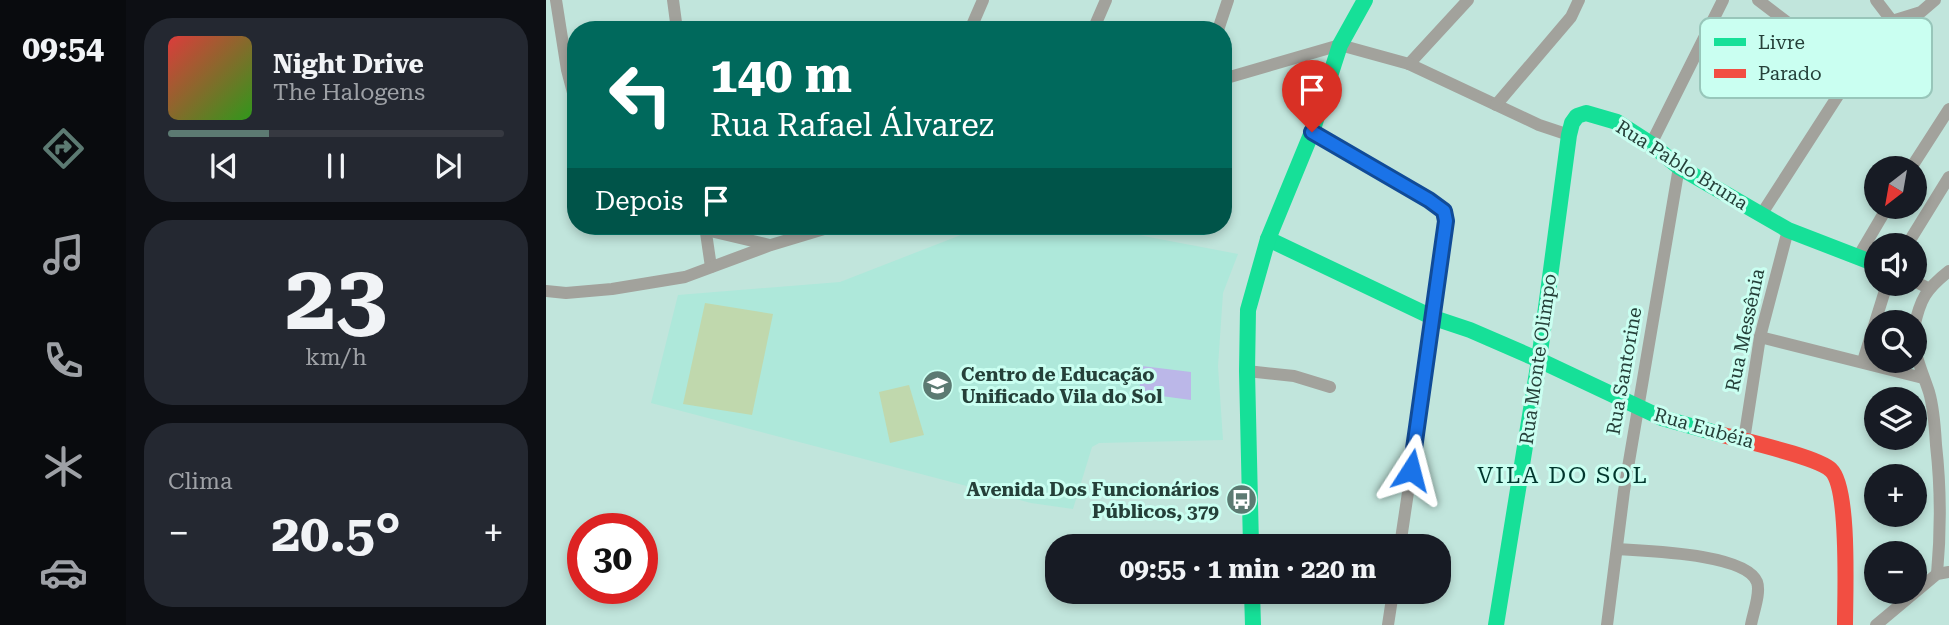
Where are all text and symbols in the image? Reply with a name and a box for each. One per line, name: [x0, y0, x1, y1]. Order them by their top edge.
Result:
legend: [1700, 18, 1932, 98]
text: 09:54: [22, 29, 104, 67]
text: Livre: [1758, 31, 1805, 54]
text: 140 m: [710, 47, 852, 104]
text: Night Drive: [273, 49, 424, 79]
icon: left: [595, 49, 686, 140]
pin: [1282, 60, 1342, 132]
text: Parado: [1758, 62, 1822, 85]
icon: arrive: [1293, 71, 1331, 109]
text: The Halogens: [273, 79, 425, 106]
text: Rua Rafael Álvarez: [710, 106, 994, 144]
street label: Rua Pablo Bruna: [1612, 115, 1753, 215]
icon: directions: [39, 124, 88, 173]
icon: previous: [205, 147, 243, 185]
icon: pause: [317, 147, 355, 185]
icon: next: [429, 147, 467, 185]
north arrow: [1864, 156, 1927, 219]
map controls: [1864, 156, 1927, 604]
icon: arrive: [697, 182, 735, 220]
text: Depois: [595, 186, 683, 216]
icon: music: [39, 230, 88, 279]
button: sound: [1864, 233, 1927, 296]
text: 23: [285, 245, 387, 351]
street label: Rua Messênia: [1721, 266, 1769, 394]
street label: Rua Monte Olimpo: [1515, 272, 1561, 446]
street label: Rua Santorine: [1601, 305, 1647, 437]
button: search: [1864, 310, 1927, 373]
icon: phone: [39, 336, 88, 385]
text: km/h: [305, 344, 367, 371]
place label: Centro de Educação Unificado Vila do Sol: [961, 363, 1162, 408]
school or university icon: Centro de Educação Unificado Vila do Sol: [921, 368, 955, 402]
button: layers: [1864, 387, 1927, 450]
street label: Rua Eubéia: [1651, 403, 1757, 453]
position arrow: [1374, 433, 1448, 507]
icon: climate: [39, 442, 88, 491]
district label: VILA DO SOL: [1477, 462, 1649, 489]
button: +: [1864, 464, 1927, 527]
text: Clima: [168, 468, 232, 495]
place label: Avenida Dos Funcionários Públicos, 379: [967, 478, 1219, 523]
bus stop icon: Avenida Dos Funcionários Públicos, 379: [1225, 483, 1259, 517]
text: 20.5°: [271, 503, 401, 564]
text: −: [168, 511, 189, 555]
text: +: [483, 511, 504, 555]
speed limit sign: 30: [567, 513, 658, 604]
button: −: [1864, 541, 1927, 604]
icon: car: [39, 548, 88, 597]
text: 09:55 · 1 min · 220 m: [1120, 554, 1376, 584]

